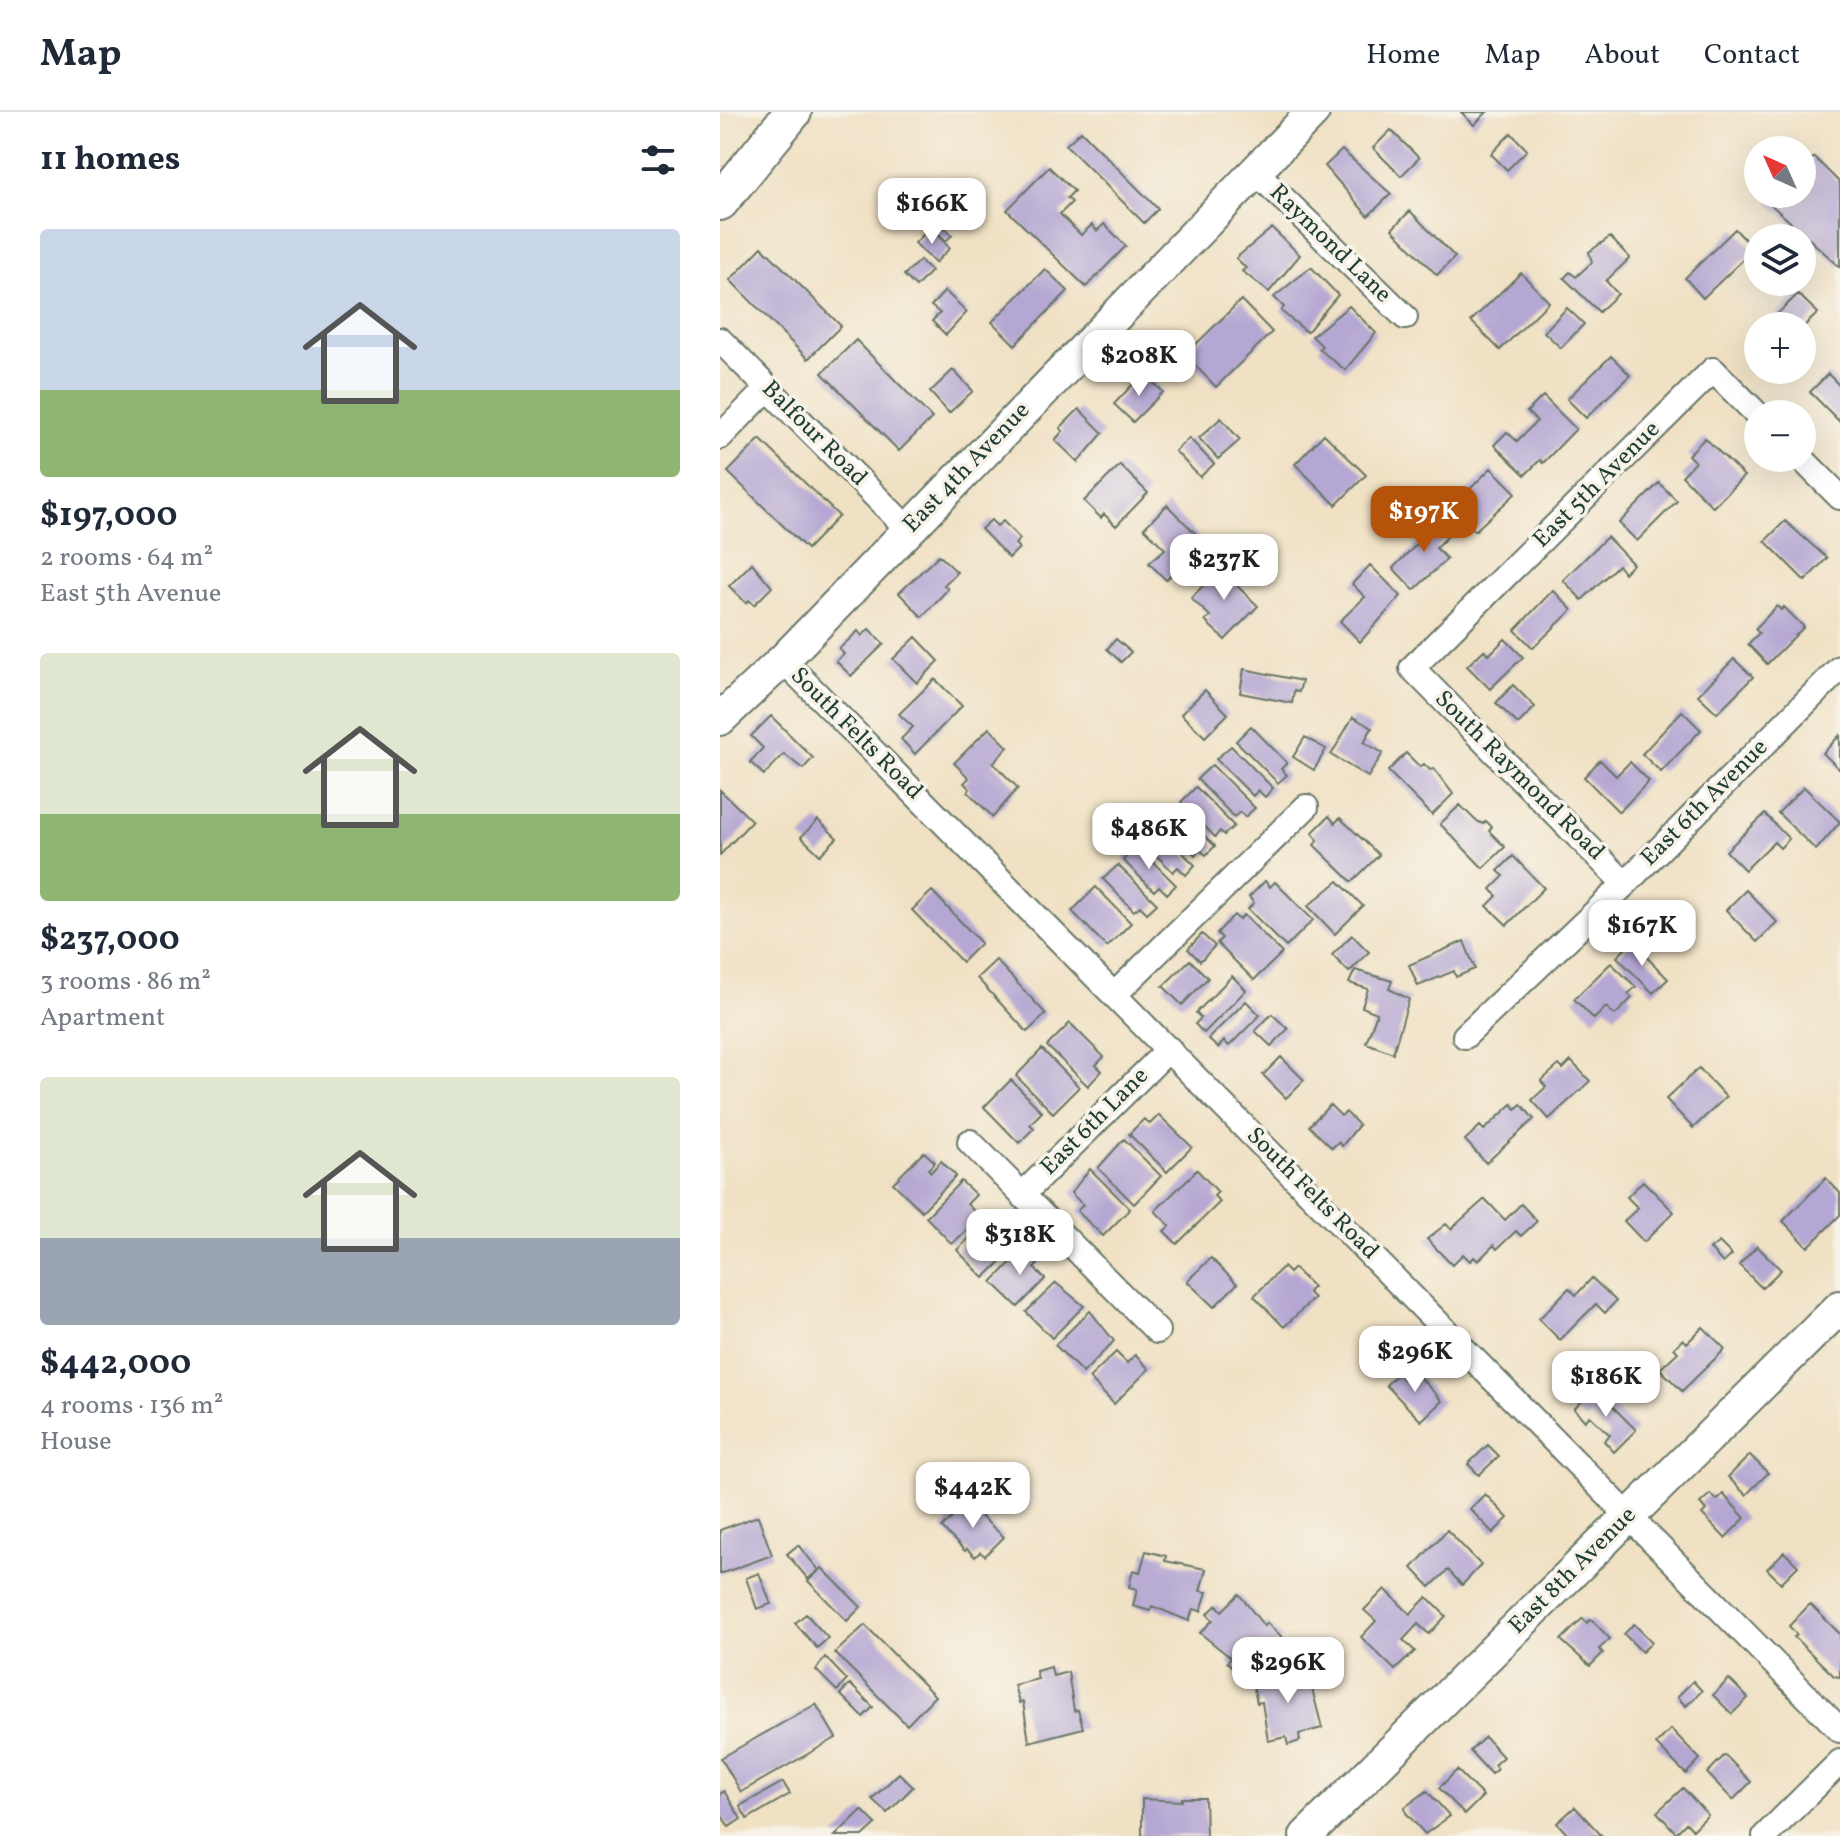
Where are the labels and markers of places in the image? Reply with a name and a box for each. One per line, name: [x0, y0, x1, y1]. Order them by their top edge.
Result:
pin: $166K: [876, 178, 988, 246]
pin: $208K: [1083, 330, 1195, 398]
pin: $197K: [1368, 486, 1480, 554]
pin: $237K: [1168, 534, 1280, 602]
pin: $486K: [1093, 803, 1205, 871]
pin: $167K: [1586, 900, 1698, 968]
pin: $318K: [964, 1209, 1076, 1277]
pin: $296K: [1359, 1326, 1471, 1394]
pin: $186K: [1550, 1351, 1662, 1419]
pin: $442K: [917, 1462, 1029, 1530]
pin: $296K: [1232, 1637, 1344, 1705]

